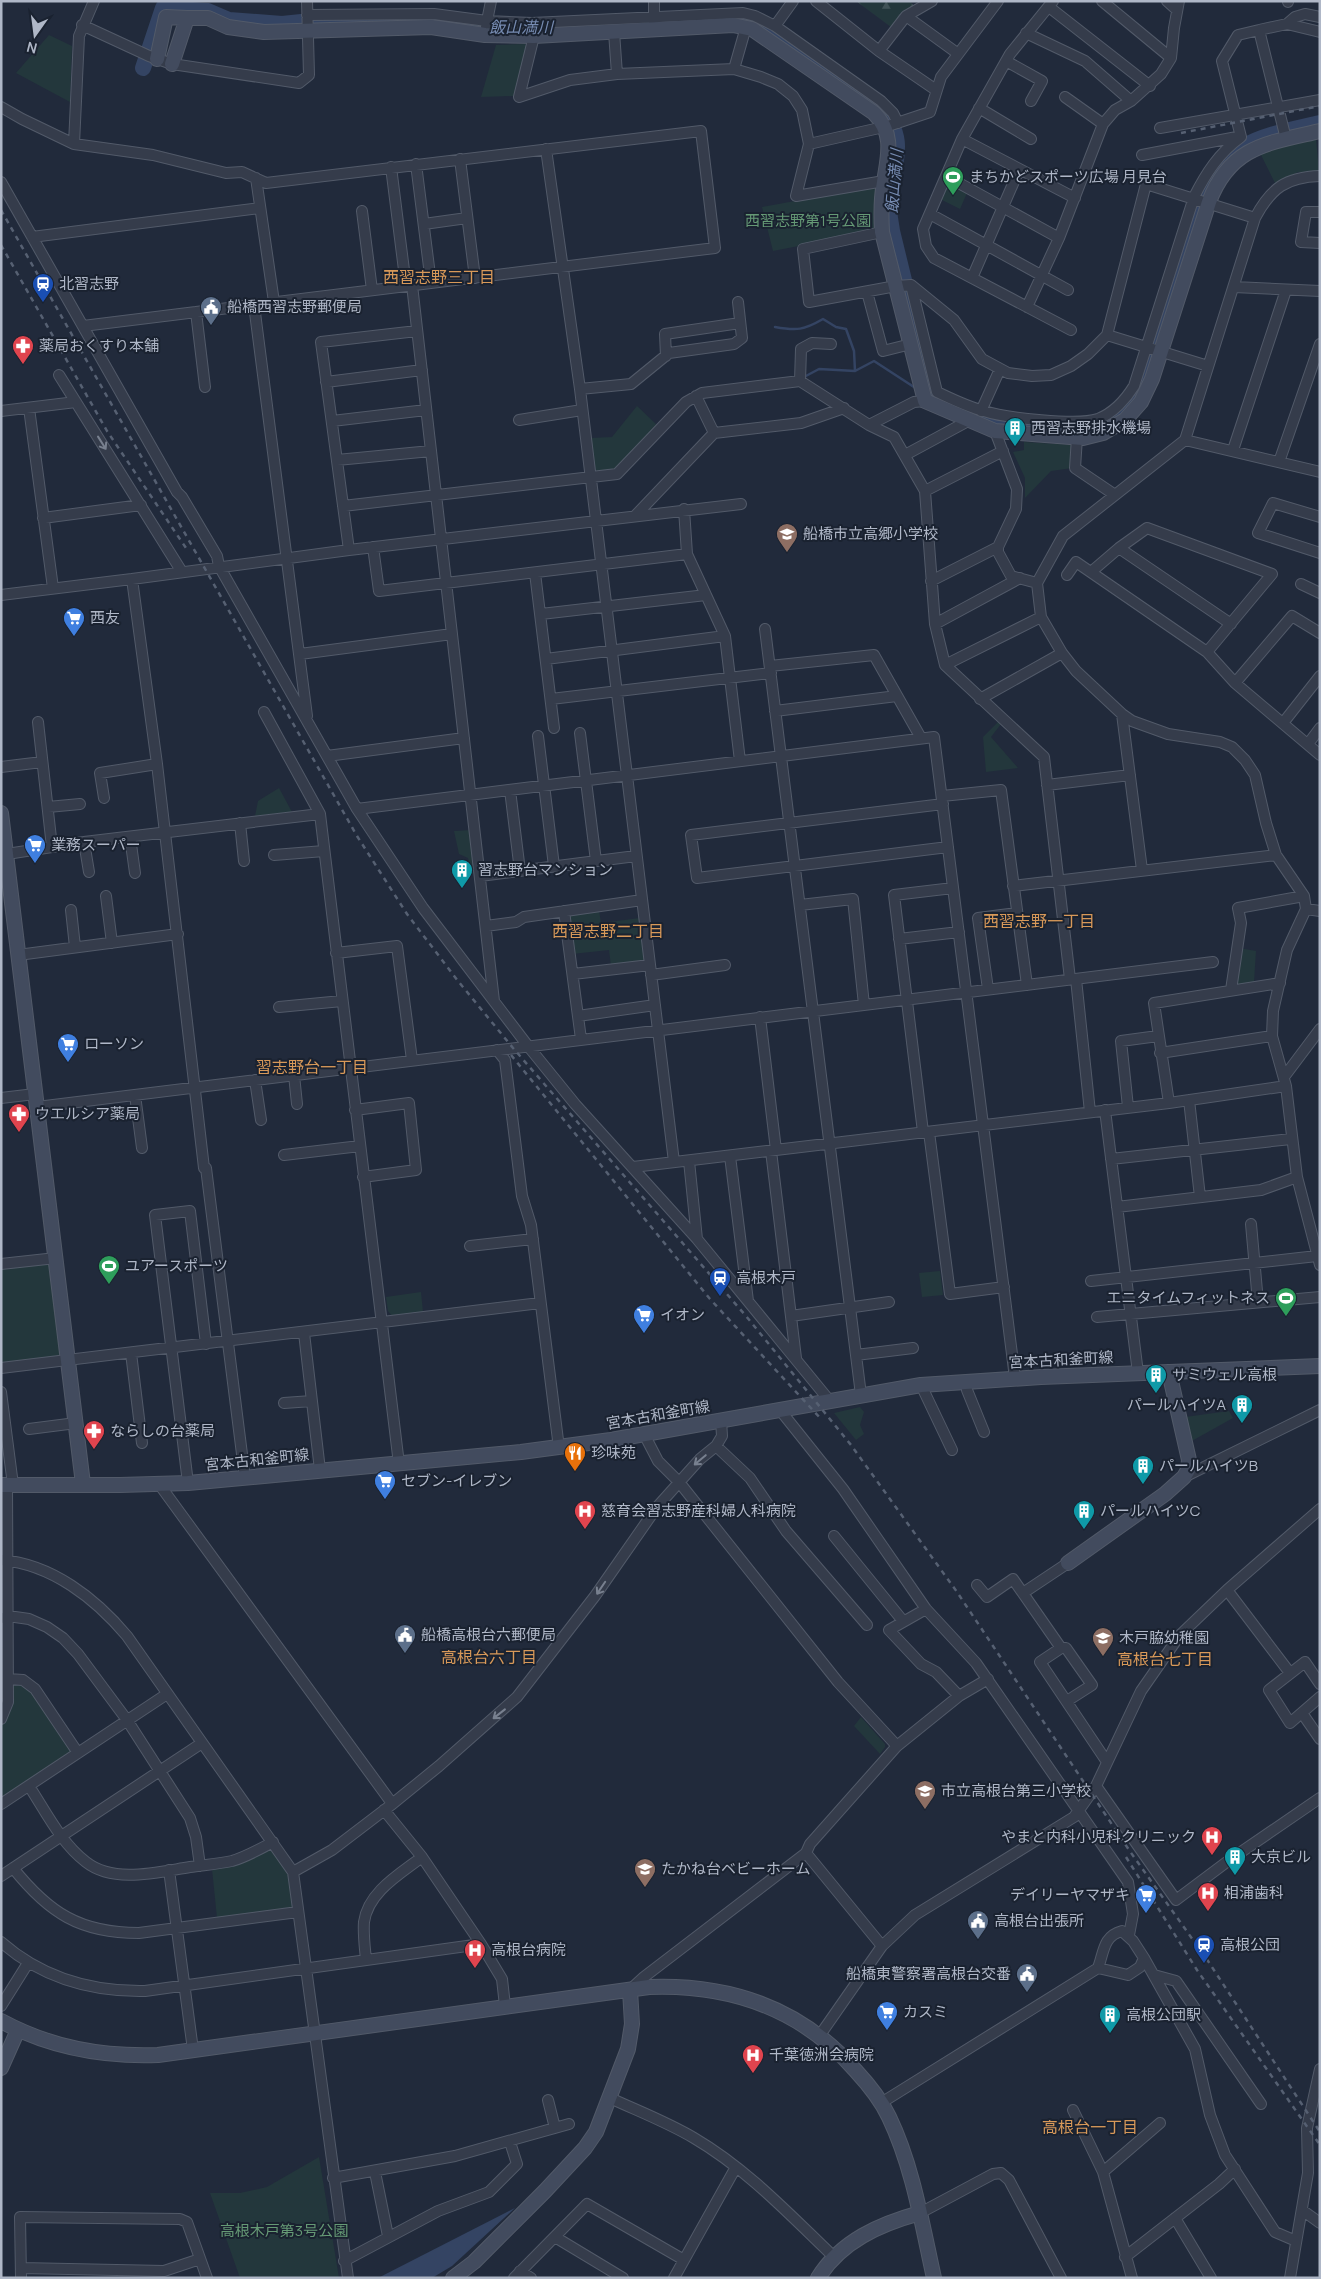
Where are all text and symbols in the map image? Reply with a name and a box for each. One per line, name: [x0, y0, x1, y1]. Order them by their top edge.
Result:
north arrow: [10, 10, 60, 60]
water label: 飯山満川: [489, 16, 555, 38]
text: N: [25, 38, 39, 59]
water label: 飯山満川: [880, 146, 908, 214]
sports icon: まちかどスポーツ広場 月見台: [941, 165, 965, 196]
place label: まちかどスポーツ広場 月見台: [969, 166, 1167, 187]
park label: 西習志野第1号公園: [745, 210, 871, 231]
district label: 西習志野三丁目: [383, 266, 495, 288]
station icon: 北習志野: [31, 272, 55, 303]
place label: 北習志野: [59, 273, 119, 294]
public building icon: 船橋西習志野郵便局: [199, 295, 223, 326]
place label: 船橋西習志野郵便局: [227, 296, 362, 317]
pharmacy icon: 薬局おくすり本舗: [11, 334, 35, 365]
place label: 薬局おくすり本舗: [39, 335, 159, 356]
building icon: 西習志野排水機場: [1003, 416, 1027, 447]
place label: 西習志野排水機場: [1031, 417, 1151, 438]
one-way arrow: [97, 436, 107, 450]
school or university icon: 船橋市立高郷小学校: [775, 522, 799, 553]
place label: 船橋市立高郷小学校: [803, 523, 938, 544]
supermarket icon: 西友: [62, 606, 86, 637]
place label: 西友: [90, 607, 120, 628]
supermarket icon: 業務スーパー: [23, 833, 47, 864]
place label: 業務スーパー: [51, 834, 141, 855]
building icon: 習志野台マンション: [450, 858, 474, 889]
place label: 習志野台マンション: [478, 859, 613, 880]
district label: 西習志野一丁目: [983, 910, 1095, 932]
district label: 西習志野二丁目: [552, 920, 664, 942]
supermarket icon: ローソン: [56, 1032, 80, 1063]
place label: ローソン: [84, 1033, 144, 1054]
district label: 習志野台一丁目: [256, 1056, 368, 1078]
pharmacy icon: ウエルシア薬局: [7, 1102, 31, 1133]
place label: ウエルシア薬局: [35, 1103, 140, 1124]
sports icon: ユアースポーツ: [97, 1254, 121, 1285]
place label: ユアースポーツ: [125, 1255, 228, 1276]
station icon: 高根木戸: [708, 1266, 732, 1297]
place label: 高根木戸: [736, 1267, 796, 1288]
sports icon: エニタイムフィットネス: [1274, 1286, 1298, 1317]
place label: エニタイムフィットネス: [1106, 1287, 1270, 1308]
supermarket icon: イオン: [632, 1303, 656, 1334]
place label: イオン: [660, 1304, 705, 1325]
street label: 宮本古和釜町線: [1008, 1346, 1114, 1373]
building icon: サミウェル高根: [1144, 1363, 1168, 1394]
place label: サミウェル高根: [1172, 1364, 1277, 1385]
building icon: パールハイツA: [1230, 1393, 1254, 1424]
place label: パールハイツA: [1127, 1394, 1226, 1415]
street label: 宮本古和釜町線: [604, 1395, 711, 1434]
pharmacy icon: ならしの台薬局: [82, 1419, 106, 1450]
place label: ならしの台薬局: [110, 1420, 215, 1441]
restaurant icon: 珍味苑: [563, 1441, 587, 1472]
place label: 珍味苑: [591, 1442, 636, 1463]
street label: 宮本古和釜町線: [204, 1444, 310, 1475]
building icon: パールハイツB: [1131, 1454, 1155, 1485]
one-way arrow: [694, 1455, 707, 1466]
place label: パールハイツB: [1159, 1455, 1258, 1476]
supermarket icon: セブン-イレブン: [373, 1469, 397, 1500]
place label: セブン-イレブン: [401, 1470, 512, 1491]
hospital icon: 慈育会習志野産科婦人科病院: [573, 1499, 597, 1530]
building icon: パールハイツC: [1072, 1499, 1096, 1530]
place label: 慈育会習志野産科婦人科病院: [601, 1500, 796, 1521]
place label: パールハイツC: [1100, 1500, 1201, 1521]
one-way arrow: [595, 1580, 605, 1594]
public building icon: 船橋高根台六郵便局: [393, 1623, 417, 1654]
place label: 船橋高根台六郵便局: [421, 1624, 556, 1645]
school or university icon: 木戸脇幼稚園: [1091, 1626, 1115, 1657]
place label: 木戸脇幼稚園: [1119, 1627, 1209, 1648]
district label: 高根台六丁目: [441, 1646, 537, 1668]
district label: 高根台七丁目: [1117, 1648, 1213, 1670]
one-way arrow: [493, 1708, 506, 1719]
school or university icon: 市立高根台第三小学校: [913, 1779, 937, 1810]
place label: 市立高根台第三小学校: [941, 1780, 1091, 1801]
hospital icon: やまと内科小児科クリニック: [1200, 1825, 1224, 1856]
place label: やまと内科小児科クリニック: [1001, 1826, 1196, 1847]
building icon: 大京ビル: [1223, 1845, 1247, 1876]
place label: 大京ビル: [1251, 1846, 1311, 1867]
school or university icon: たかね台ベビーホーム: [633, 1857, 657, 1888]
place label: たかね台ベビーホーム: [661, 1858, 811, 1879]
hospital icon: 相浦歯科: [1196, 1881, 1220, 1912]
place label: 相浦歯科: [1224, 1882, 1284, 1903]
supermarket icon: デイリーヤマザキ: [1134, 1883, 1158, 1914]
place label: デイリーヤマザキ: [1010, 1884, 1130, 1905]
public building icon: 高根台出張所: [966, 1909, 990, 1940]
place label: 高根台出張所: [994, 1910, 1084, 1931]
station icon: 高根公団: [1192, 1933, 1216, 1964]
place label: 高根公団: [1220, 1934, 1280, 1955]
hospital icon: 高根台病院: [463, 1938, 487, 1969]
place label: 高根台病院: [491, 1939, 566, 1960]
public building icon: 船橋東警察署高根台交番: [1015, 1962, 1039, 1993]
place label: 船橋東警察署高根台交番: [846, 1963, 1011, 1984]
supermarket icon: カスミ: [875, 2000, 899, 2031]
place label: カスミ: [903, 2001, 948, 2022]
building icon: 高根公団駅: [1098, 2003, 1122, 2034]
place label: 高根公団駅: [1126, 2004, 1201, 2025]
hospital icon: 千葉徳洲会病院: [741, 2043, 765, 2074]
place label: 千葉徳洲会病院: [769, 2044, 874, 2065]
district label: 高根台一丁目: [1042, 2116, 1138, 2138]
park label: 高根木戸第3号公園: [220, 2220, 348, 2241]

